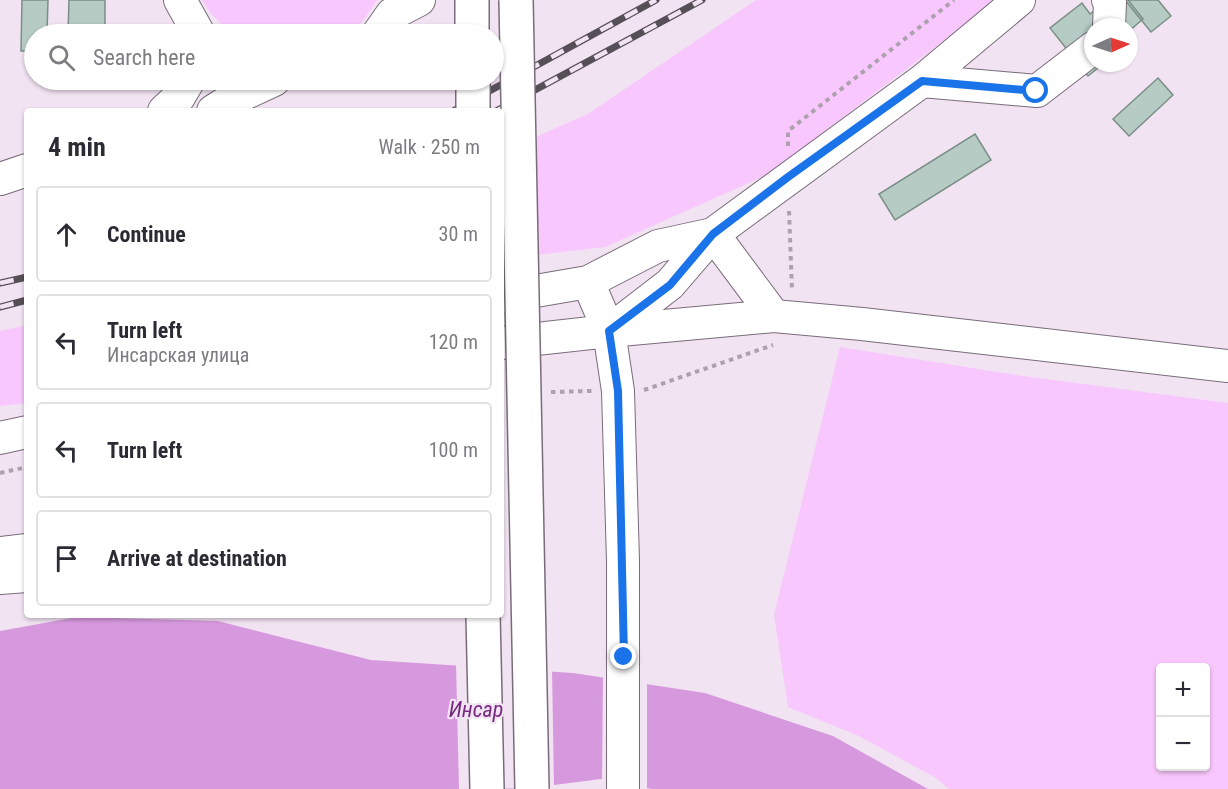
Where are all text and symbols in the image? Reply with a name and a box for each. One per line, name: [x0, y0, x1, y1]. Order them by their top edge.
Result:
north arrow: [1084, 18, 1138, 72]
search box: [24, 24, 504, 90]
icon: search: [45, 41, 78, 74]
text: Search here: [93, 45, 195, 70]
route start: [1022, 77, 1048, 103]
text: 4 min: [48, 132, 106, 162]
text: Walk · 250 m: [379, 135, 480, 159]
icon: ahead: [50, 218, 83, 251]
text: Continue: [107, 222, 186, 247]
text: 30 m: [439, 222, 478, 246]
text: Turn left: [107, 318, 182, 343]
icon: left: [50, 326, 83, 359]
text: 120 m: [429, 330, 478, 354]
text: Инсарская улица: [107, 343, 249, 367]
icon: left: [50, 434, 83, 467]
text: Turn left: [107, 438, 182, 463]
text: 100 m: [429, 438, 478, 462]
icon: arrive: [50, 542, 83, 575]
text: Arrive at destination: [107, 546, 287, 571]
route end: [610, 643, 636, 669]
map controls: [1156, 663, 1210, 771]
button: +: [1156, 663, 1210, 717]
water label: Инсар: [449, 697, 503, 722]
button: −: [1156, 717, 1210, 771]

